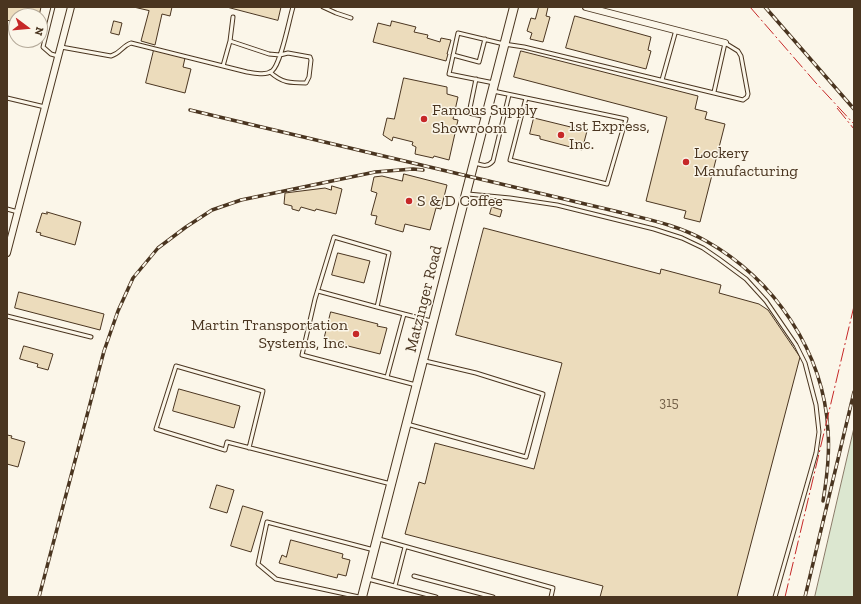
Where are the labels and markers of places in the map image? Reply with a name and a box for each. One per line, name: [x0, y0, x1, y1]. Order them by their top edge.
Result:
place label: Famous Supply Showroom: [432, 100, 537, 138]
marker: Famous Supply Showroom: [419, 114, 429, 124]
place label: 1st Express, Inc.: [569, 116, 650, 154]
marker: 1st Express, Inc.: [556, 130, 566, 140]
place label: Lockery Manufacturing: [694, 143, 798, 181]
marker: Lockery Manufacturing: [681, 157, 691, 167]
place label: S & D Coffee: [417, 191, 503, 211]
marker: S & D Coffee: [404, 196, 414, 206]
place label: Martin Transportation Systems, Inc.: [191, 315, 348, 353]
marker: Martin Transportation Systems, Inc.: [351, 329, 361, 339]

